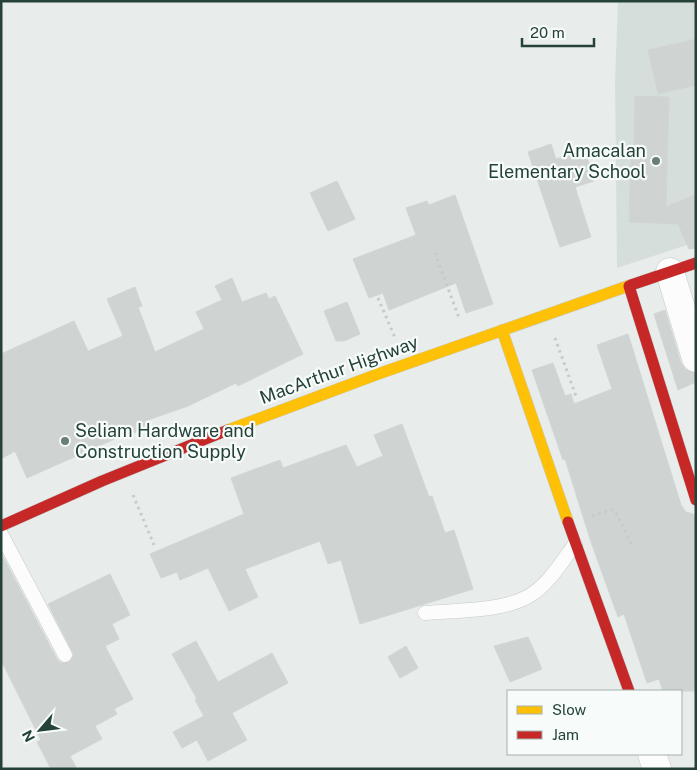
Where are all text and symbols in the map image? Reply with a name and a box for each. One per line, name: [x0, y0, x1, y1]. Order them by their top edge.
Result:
scale bar: [522, 15, 594, 47]
text: 20 m: [530, 24, 565, 41]
place label: Amacalan Elementary School: [488, 140, 646, 182]
marker: Amacalan Elementary School: [650, 155, 662, 167]
street label: MacArthur Highway: [257, 331, 421, 408]
place label: Seliam Hardware and Construction Supply: [75, 420, 255, 462]
marker: Seliam Hardware and Construction Supply: [59, 435, 71, 447]
legend: [507, 690, 682, 755]
text: Slow: [552, 701, 587, 718]
north arrow: [15, 705, 65, 755]
text: Jam: [552, 726, 579, 743]
text: N: [19, 728, 38, 745]

